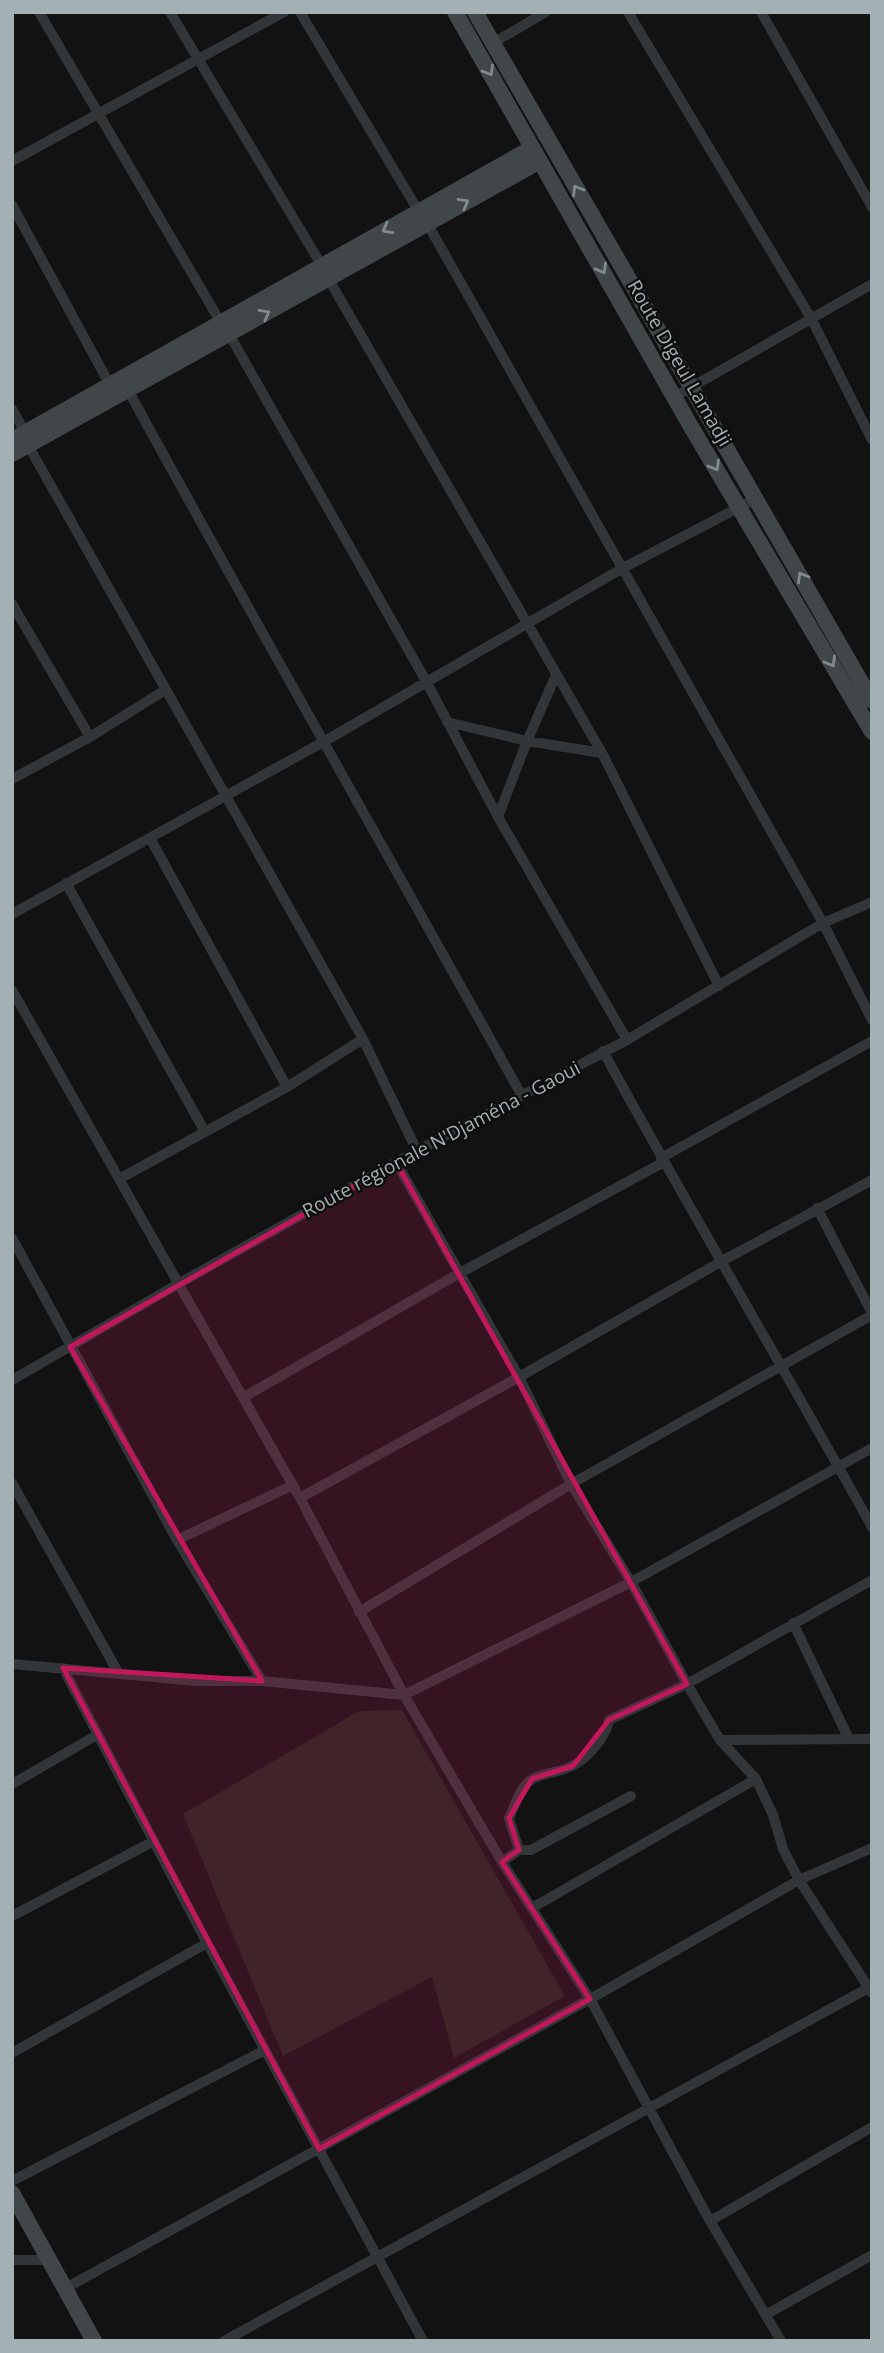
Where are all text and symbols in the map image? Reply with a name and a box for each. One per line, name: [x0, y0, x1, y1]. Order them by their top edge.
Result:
one-way arrow: [480, 64, 493, 77]
one-way arrow: [573, 184, 586, 197]
one-way arrow: [456, 198, 469, 211]
one-way arrow: [382, 221, 395, 234]
one-way arrow: [594, 262, 607, 274]
street label: Route Digeul Lamadji: [622, 275, 738, 451]
one-way arrow: [257, 309, 270, 322]
one-way arrow: [706, 459, 719, 472]
one-way arrow: [797, 572, 810, 585]
one-way arrow: [823, 654, 836, 667]
street label: Route régionale N'Djaména - Gaoui: [298, 1054, 584, 1224]

